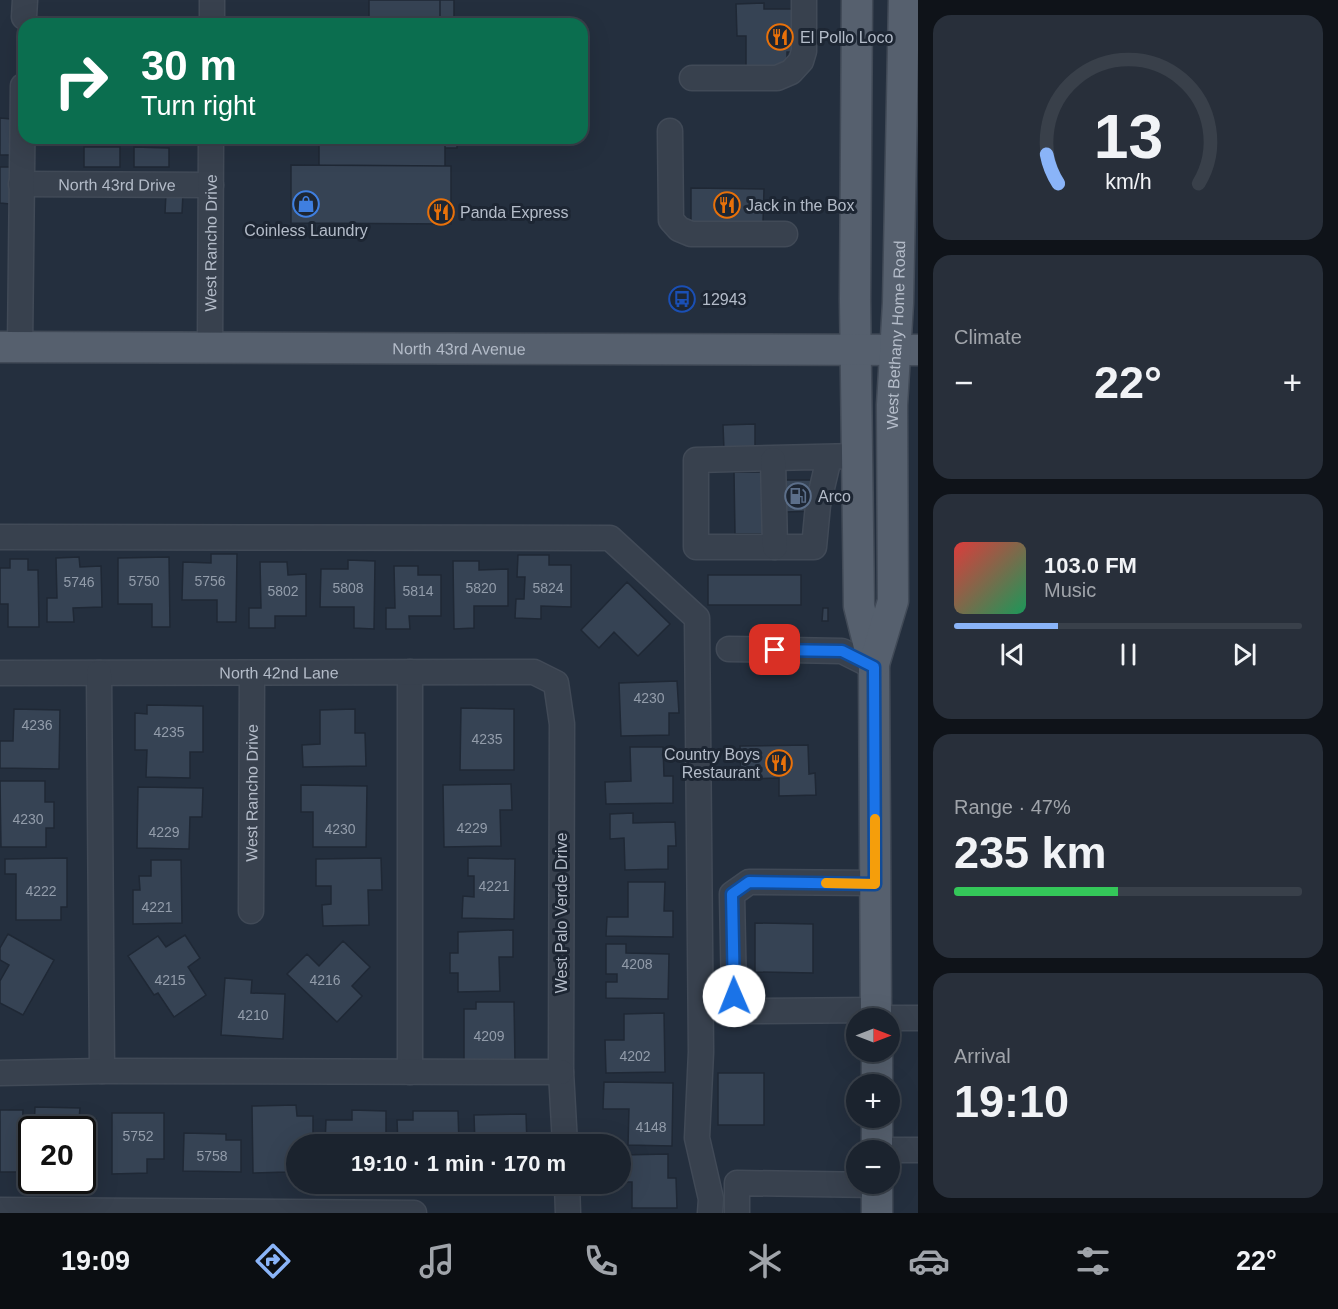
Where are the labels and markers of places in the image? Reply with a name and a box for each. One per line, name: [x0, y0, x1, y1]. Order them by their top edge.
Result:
restaurant icon: El Pollo Loco: [765, 22, 795, 52]
place label: El Pollo Loco: [800, 29, 893, 46]
shop icon: Coinless Laundry: [291, 189, 321, 219]
restaurant icon: Jack in the Box: [712, 190, 742, 220]
restaurant icon: Panda Express: [426, 197, 456, 227]
place label: Jack in the Box: [746, 197, 855, 214]
place label: Panda Express: [460, 204, 569, 221]
place label: Coinless Laundry: [244, 222, 368, 239]
bus stop icon: 12943: [667, 284, 697, 314]
place label: 12943: [702, 291, 747, 308]
fuel station icon: Arco: [783, 481, 813, 511]
place label: Arco: [818, 488, 851, 505]
pin: [749, 624, 800, 675]
place label: Country Boys Restaurant: [664, 746, 761, 781]
restaurant icon: Country Boys Restaurant: [764, 748, 794, 778]

